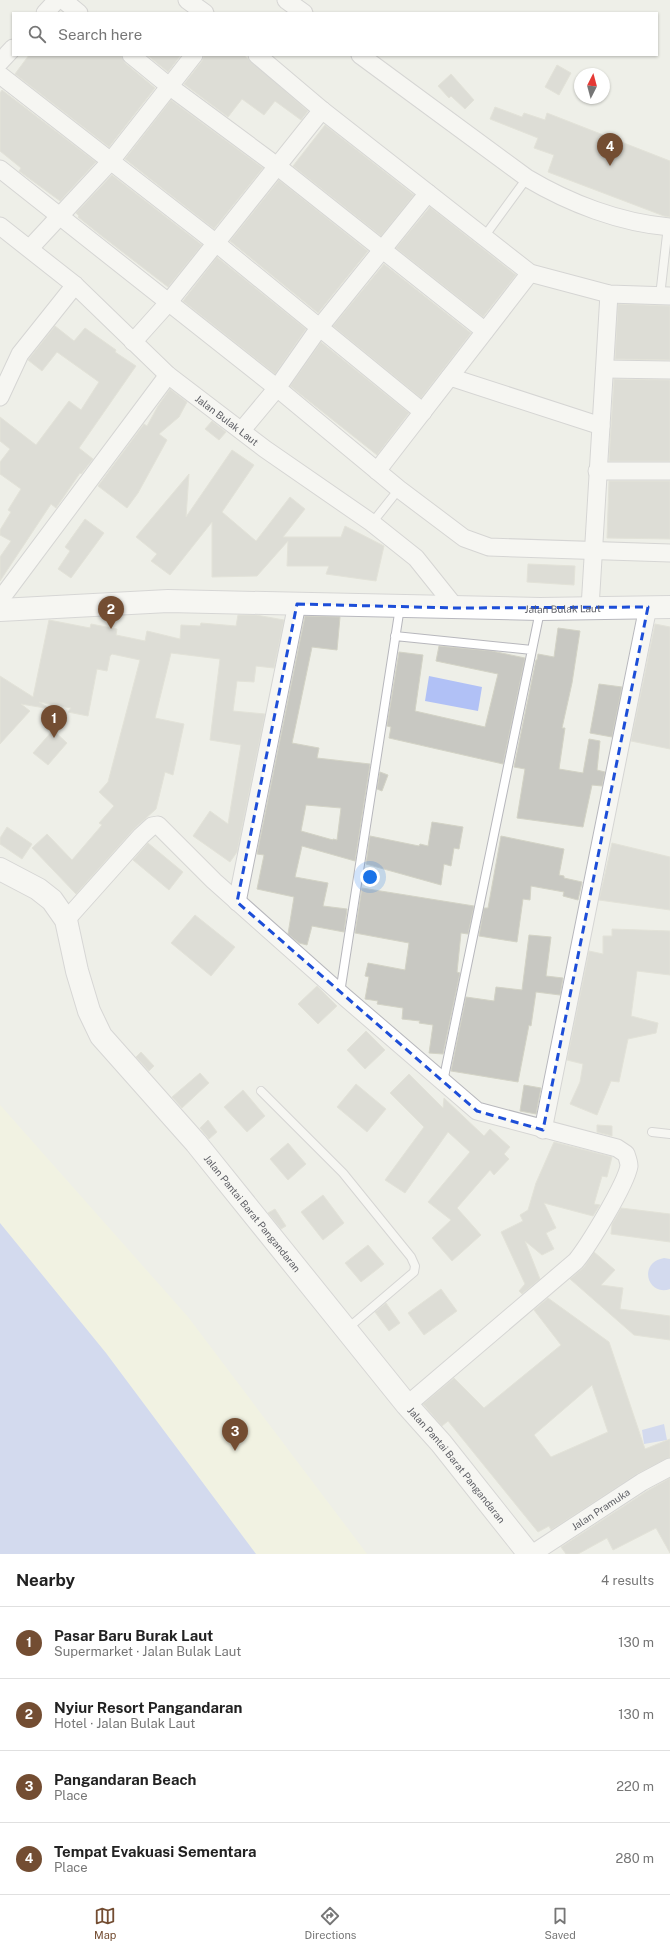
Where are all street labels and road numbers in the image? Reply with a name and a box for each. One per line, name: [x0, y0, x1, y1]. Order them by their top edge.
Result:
street label: Jalan Bulak Laut: [193, 392, 261, 448]
street label: Jalan Bulak Laut: [524, 602, 601, 615]
street label: Jalan Pantai Barat Pangandaran: [202, 1152, 303, 1274]
street label: Jalan Pantai Barat Pangandaran: [405, 1404, 508, 1525]
street label: Jalan Pramuka: [569, 1486, 632, 1533]

